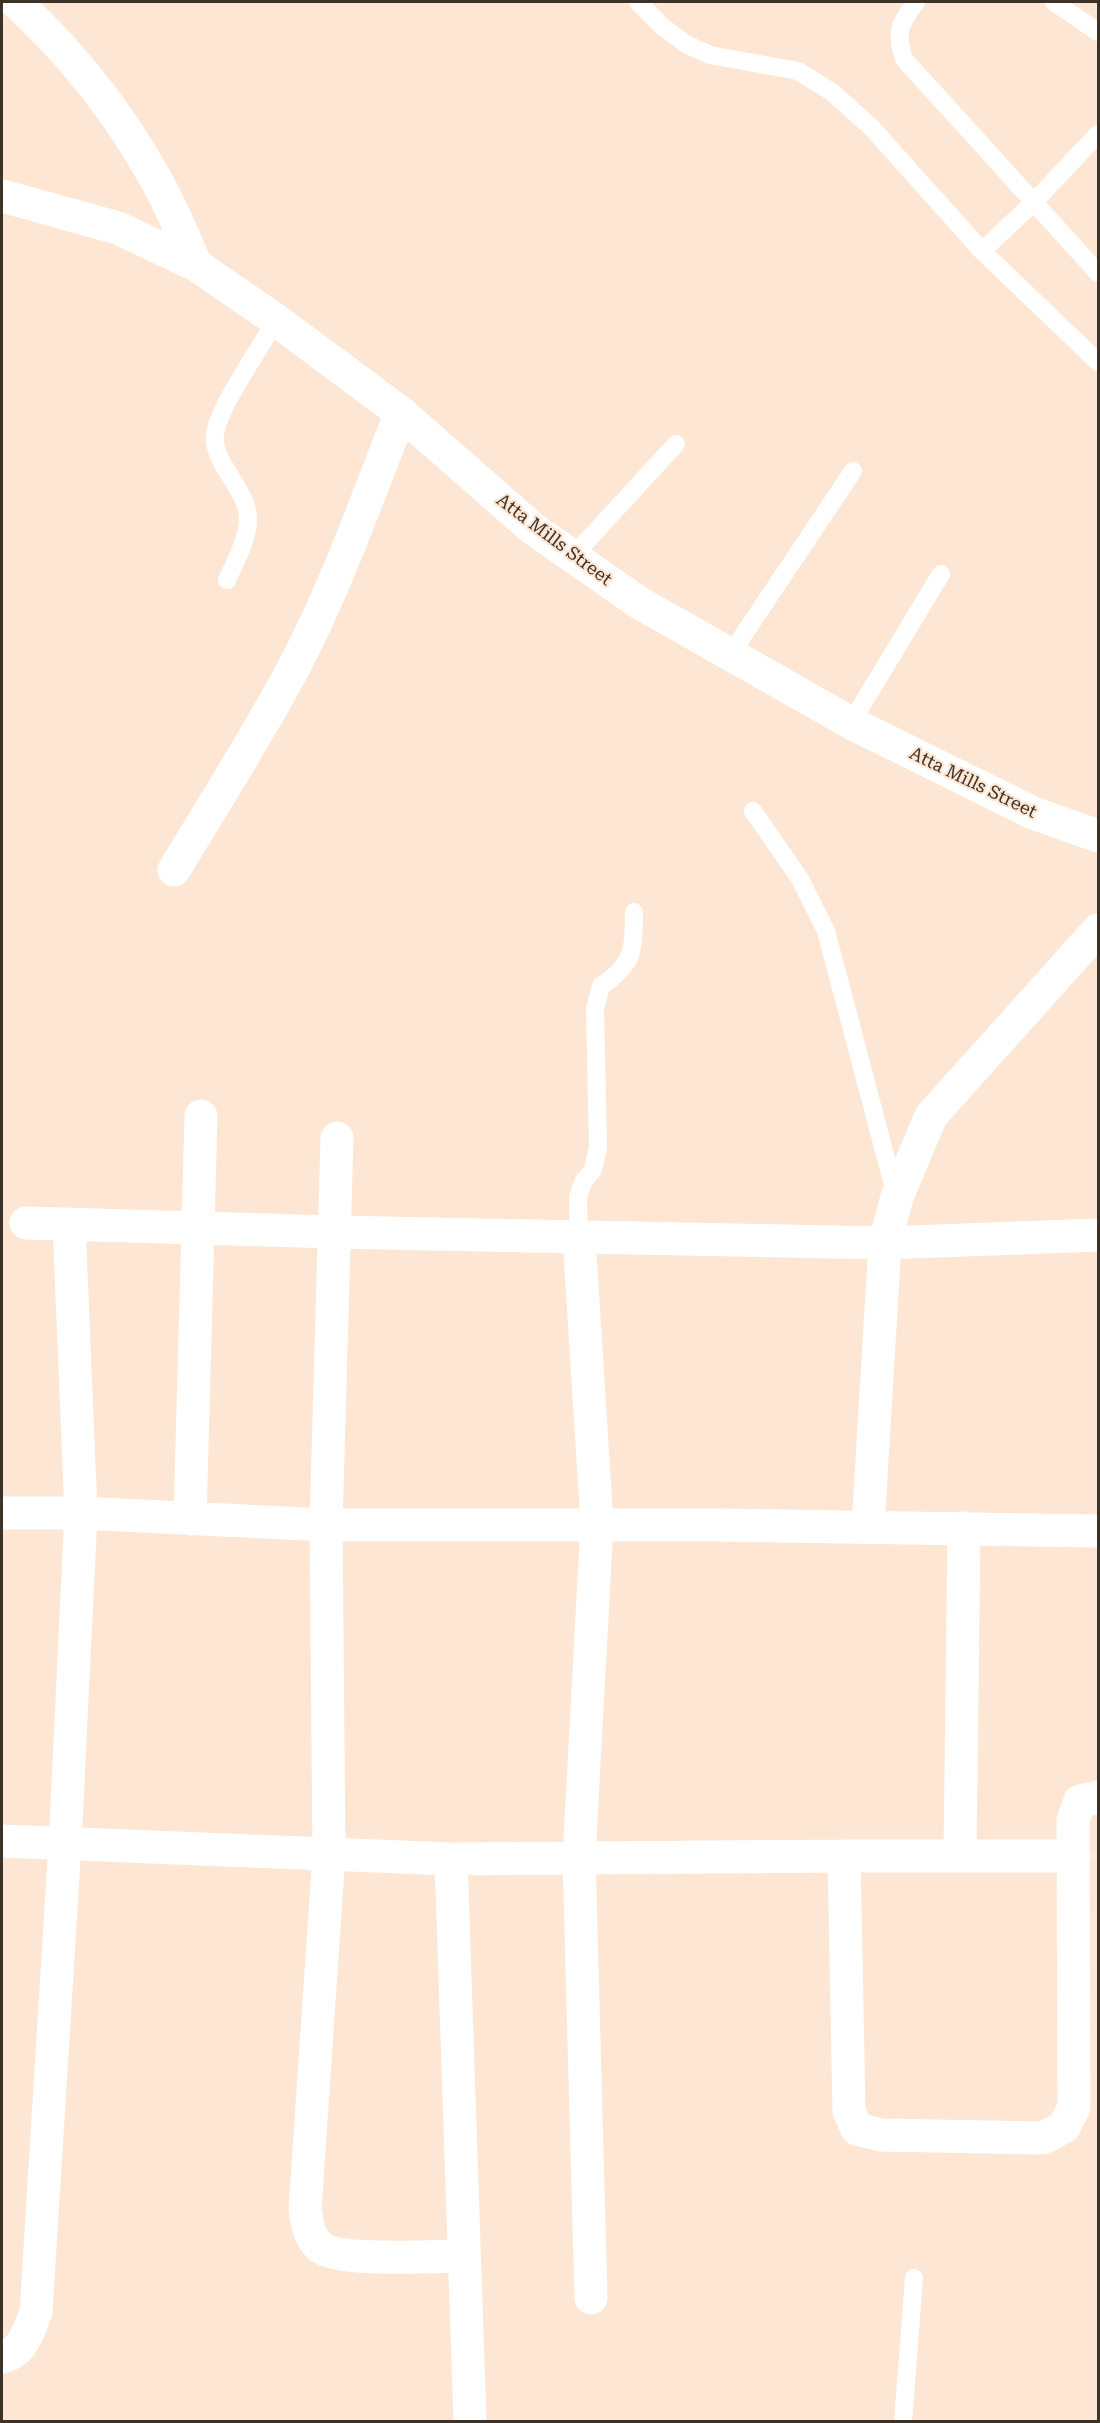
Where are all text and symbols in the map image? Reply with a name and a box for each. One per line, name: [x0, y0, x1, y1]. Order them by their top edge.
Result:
street label: Atta Mills Street: [492, 490, 616, 590]
street label: Atta Mills Street: [906, 743, 1040, 823]

